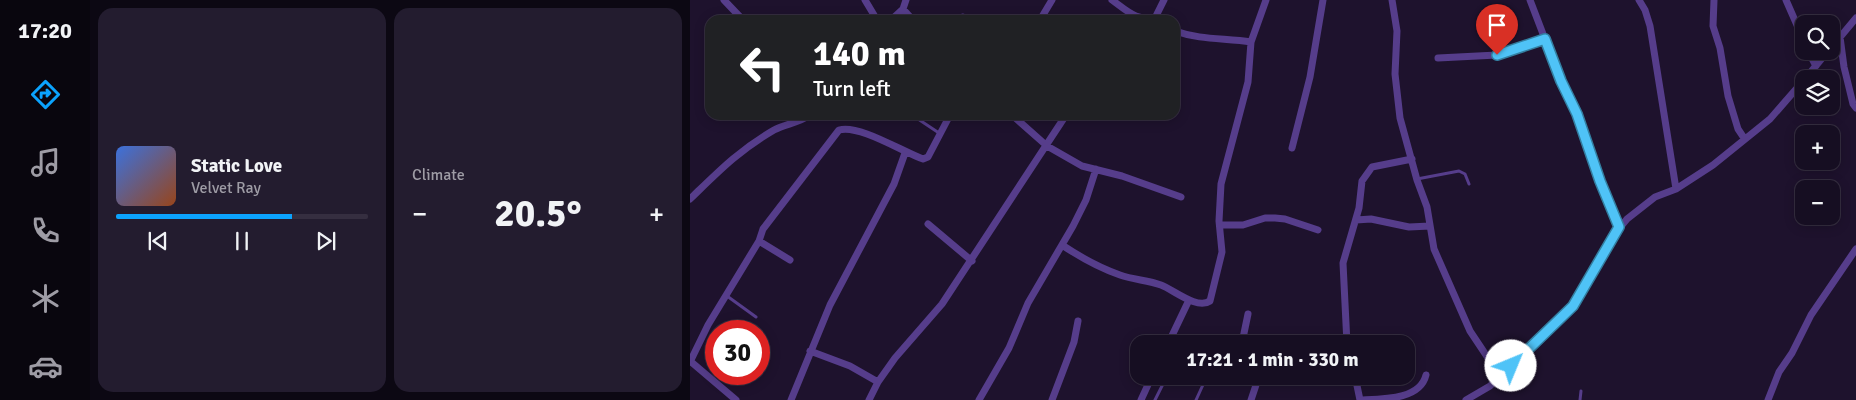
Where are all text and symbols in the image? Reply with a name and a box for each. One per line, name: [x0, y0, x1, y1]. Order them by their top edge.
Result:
pin: [1476, 4, 1518, 55]
icon: arrive: [1483, 11, 1511, 39]
map controls: [1795, 15, 1840, 225]
button: search: [1795, 15, 1840, 60]
text: 17:20: [18, 17, 72, 44]
text: 140 m: [813, 32, 906, 75]
icon: left: [730, 35, 795, 100]
button: layers: [1795, 70, 1840, 115]
text: Turn left: [813, 75, 891, 102]
icon: directions: [28, 77, 63, 112]
button: +: [1795, 125, 1840, 170]
icon: music: [28, 145, 63, 180]
text: Static Love: [191, 154, 282, 178]
text: Climate: [412, 165, 465, 185]
text: Velvet Ray: [191, 178, 261, 198]
button: −: [1795, 180, 1840, 225]
text: 20.5°: [494, 190, 582, 237]
text: −: [412, 197, 427, 231]
text: +: [649, 197, 664, 231]
icon: phone: [28, 213, 63, 248]
icon: previous: [144, 227, 172, 255]
icon: pause: [228, 227, 256, 255]
icon: next: [312, 227, 340, 255]
icon: climate: [28, 281, 63, 316]
speed limit sign: 30: [705, 320, 770, 385]
position arrow: [1484, 339, 1536, 391]
text: 17:21 · 1 min · 330 m: [1186, 348, 1359, 372]
icon: car: [28, 349, 63, 384]

